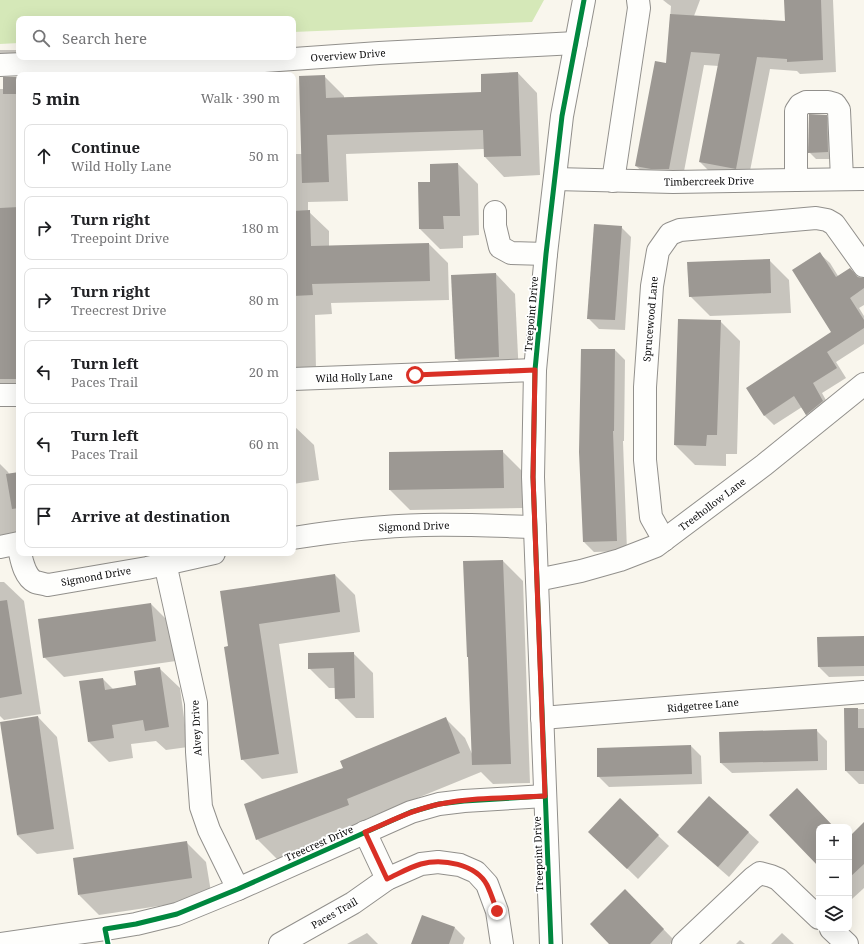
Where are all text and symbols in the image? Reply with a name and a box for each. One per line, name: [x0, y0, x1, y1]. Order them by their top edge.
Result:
search box: [16, 16, 296, 60]
icon: search: [30, 27, 52, 49]
text: Search here: [62, 28, 147, 48]
street label: Overview Drive: [310, 45, 386, 65]
text: 5 min: [32, 87, 80, 110]
text: Walk · 390 m: [201, 89, 280, 107]
text: Continue: [71, 137, 140, 157]
icon: ahead: [33, 145, 55, 167]
text: 50 m: [249, 147, 279, 165]
text: Wild Holly Lane: [71, 157, 172, 175]
street label: Timbercreek Drive: [664, 173, 754, 189]
text: Turn right: [71, 209, 150, 229]
icon: right: [33, 217, 55, 239]
text: 180 m: [242, 219, 279, 237]
text: Treepoint Drive: [71, 229, 169, 247]
street label: Treepoint Drive: [521, 276, 541, 352]
street label: Sprucewood Lane: [639, 276, 661, 362]
text: Turn right: [71, 281, 150, 301]
icon: right: [33, 289, 55, 311]
text: 80 m: [249, 291, 279, 309]
text: Treecrest Drive: [71, 301, 167, 319]
text: Turn left: [71, 353, 139, 373]
icon: left: [33, 361, 55, 383]
text: 20 m: [249, 363, 279, 381]
route start: [406, 366, 424, 384]
street label: Wild Holly Lane: [315, 369, 393, 385]
text: Paces Trail: [71, 373, 138, 391]
text: Turn left: [71, 425, 139, 445]
icon: left: [33, 433, 55, 455]
text: 60 m: [249, 435, 279, 453]
text: Paces Trail: [71, 445, 138, 463]
street label: Treehollow Lane: [676, 474, 748, 534]
icon: arrive: [33, 505, 55, 527]
text: Arrive at destination: [71, 506, 230, 526]
street label: Sigmond Drive: [378, 518, 450, 534]
street label: Sigmond Drive: [60, 563, 132, 589]
street label: Ridgetree Lane: [667, 695, 739, 715]
street label: Alvey Drive: [188, 700, 204, 756]
street label: Treepoint Drive: [530, 816, 546, 892]
street label: Treecrest Drive: [283, 822, 355, 864]
map controls: [816, 824, 852, 932]
button: +: [816, 824, 852, 860]
button: −: [816, 860, 852, 896]
street label: Paces Trail: [308, 894, 360, 932]
button: layers: [816, 896, 852, 932]
route end: [488, 902, 506, 920]

